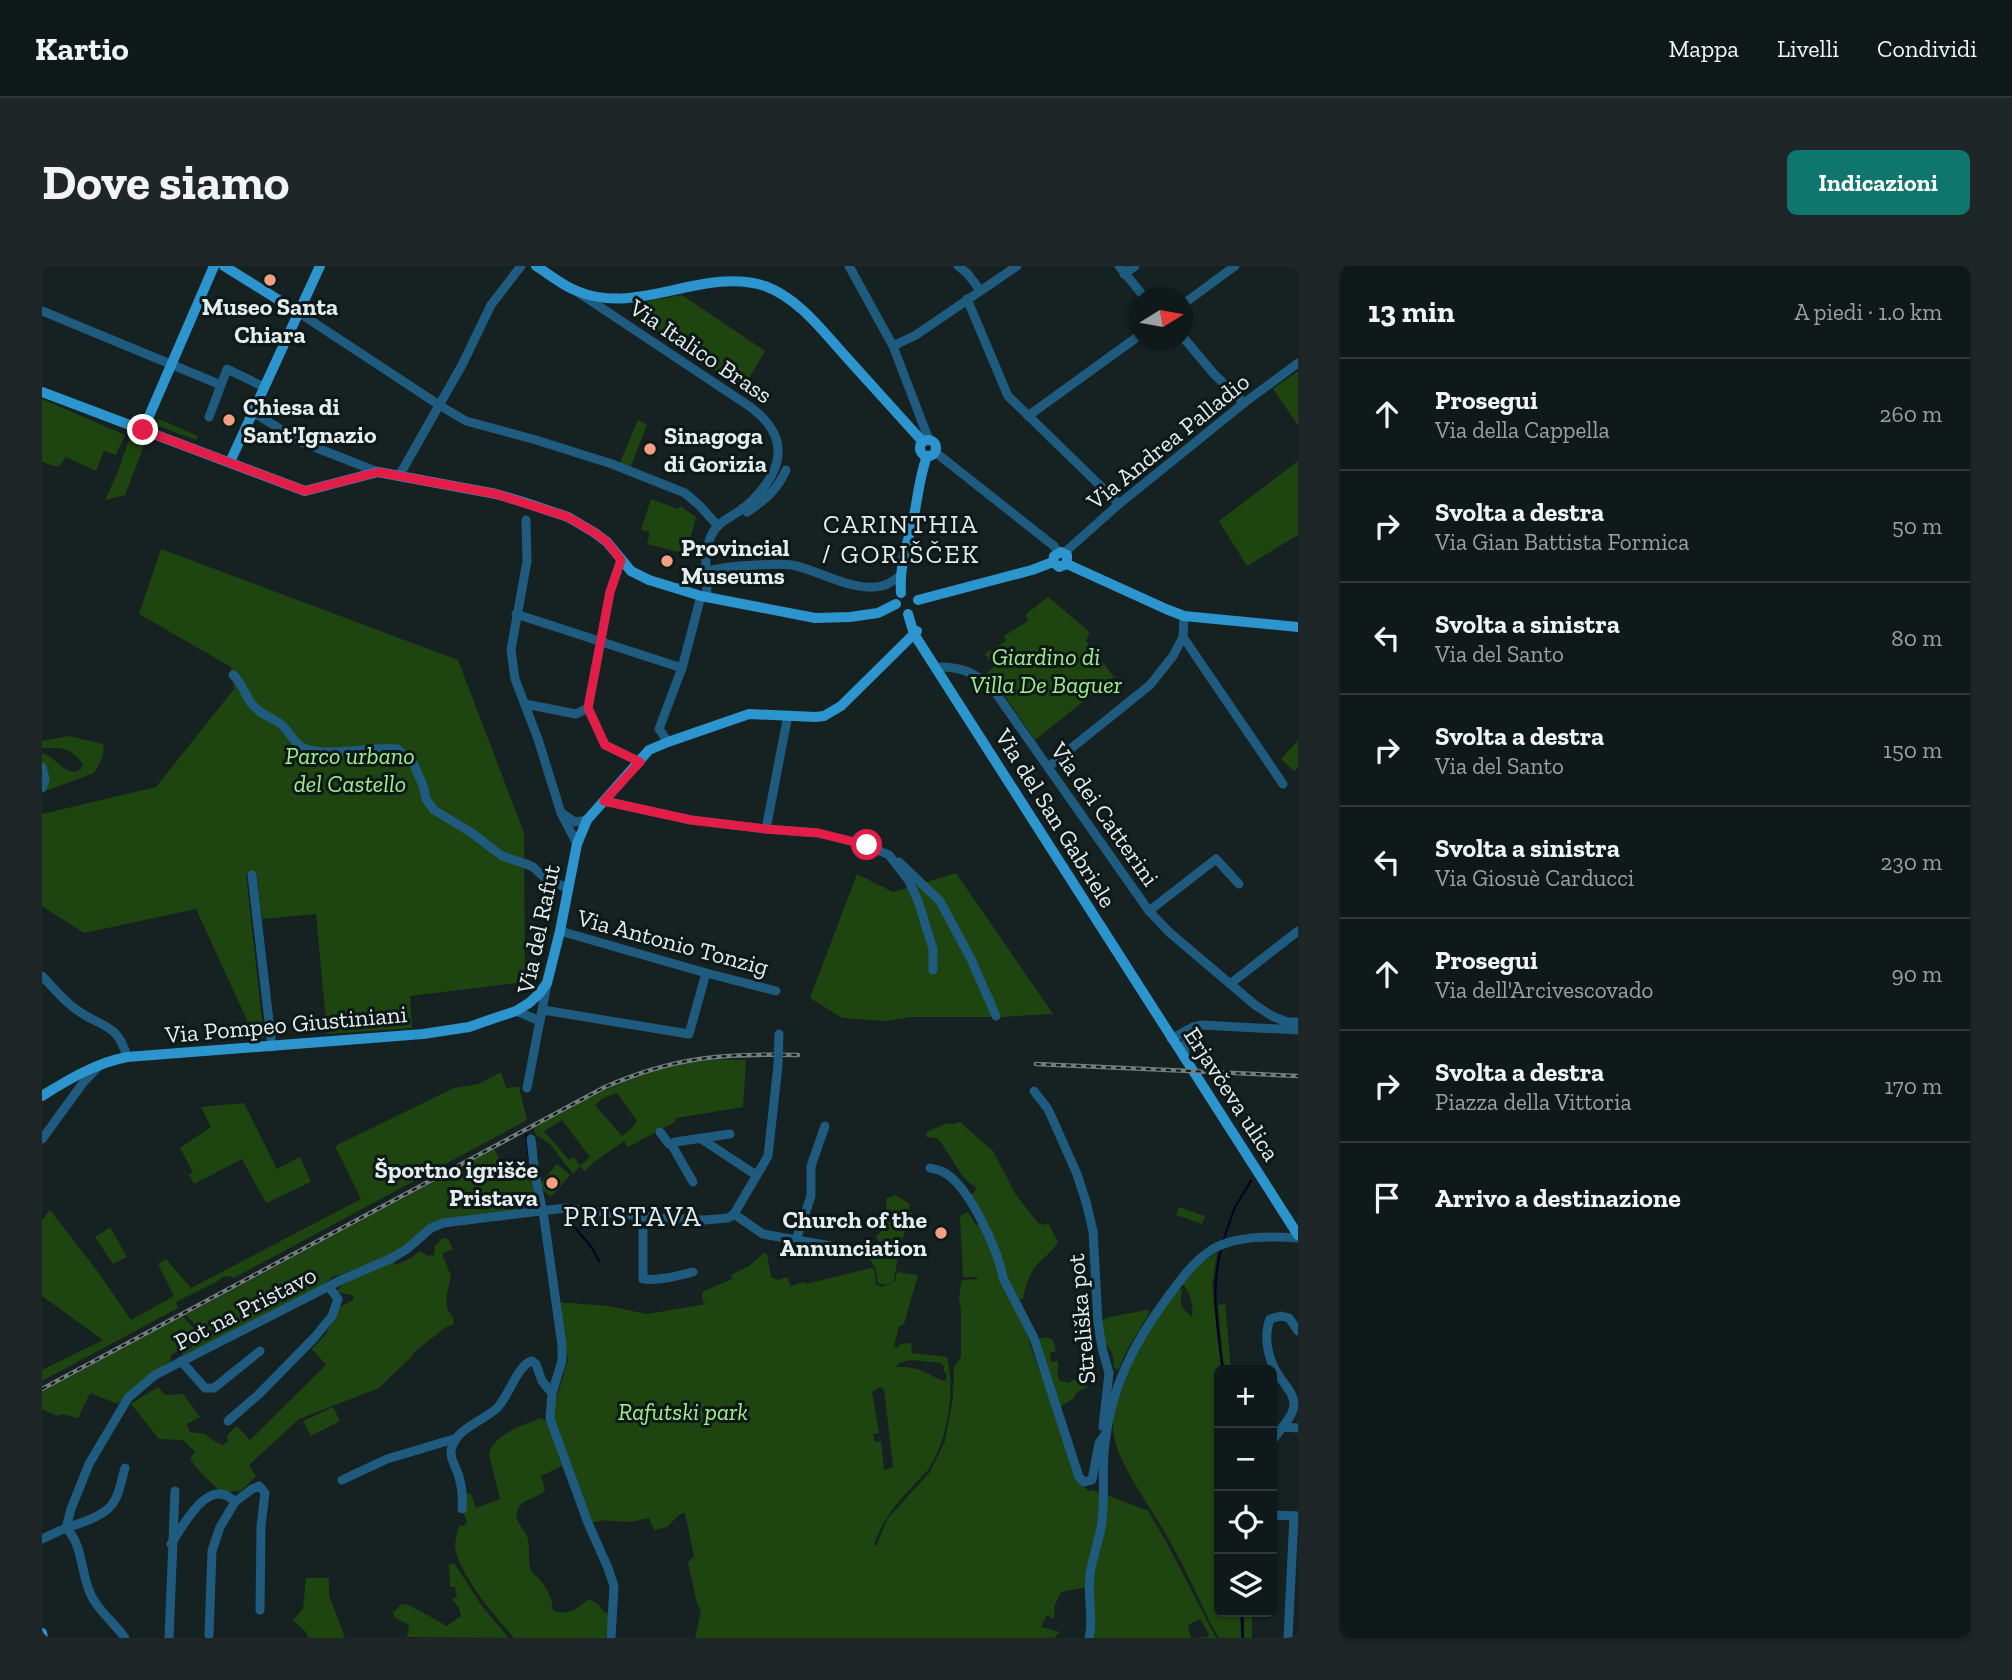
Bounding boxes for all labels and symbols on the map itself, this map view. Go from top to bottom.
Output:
marker: Museo Santa Chiara [262,272,278,288]
north arrow [1130,287,1193,350]
place label: Museo Santa Chiara [202,292,338,349]
street label: Via Italico Brass [623,292,778,409]
street label: Via Andrea Palladio [1080,367,1255,516]
place label: Chiesa di Sant'Ignazio [243,392,377,449]
marker: Chiesa di Sant'Ignazio [221,412,237,428]
route end [127,414,158,445]
place label: Sinagoga di Gorizia [664,421,767,478]
marker: Sinagoga di Gorizia [642,441,658,457]
district label: CARINTHIA / GORIŠČEK [822,508,980,570]
place label: Provincial Museums [681,533,790,590]
marker: Provincial Museums [659,553,675,569]
park label: Giardino di Villa De Baguer [970,642,1123,699]
street label: Via del San Gabriele [989,722,1123,913]
street label: Via dei Catterini [1044,736,1165,892]
park label: Parco urbano del Castello [285,741,415,798]
route start [851,829,882,860]
street label: Via del Rafut [510,862,566,997]
street label: Via Antonio Tonzig [573,902,772,981]
street label: Via Pompeo Giustiniani [163,999,408,1049]
street label: Erjavčeva ulica [1178,1022,1286,1167]
place label: Športno igrišče Pristava [374,1155,538,1212]
marker: Športno igrišče Pristava [544,1175,560,1191]
district label: PRISTAVA [563,1200,703,1233]
place label: Church of the Annunciation [780,1205,927,1262]
marker: Church of the Annunciation [933,1225,949,1241]
street label: Streliška pot [1061,1253,1101,1385]
street label: Pot na Pristavo [169,1260,321,1356]
park label: Rafutski park [618,1397,748,1426]

